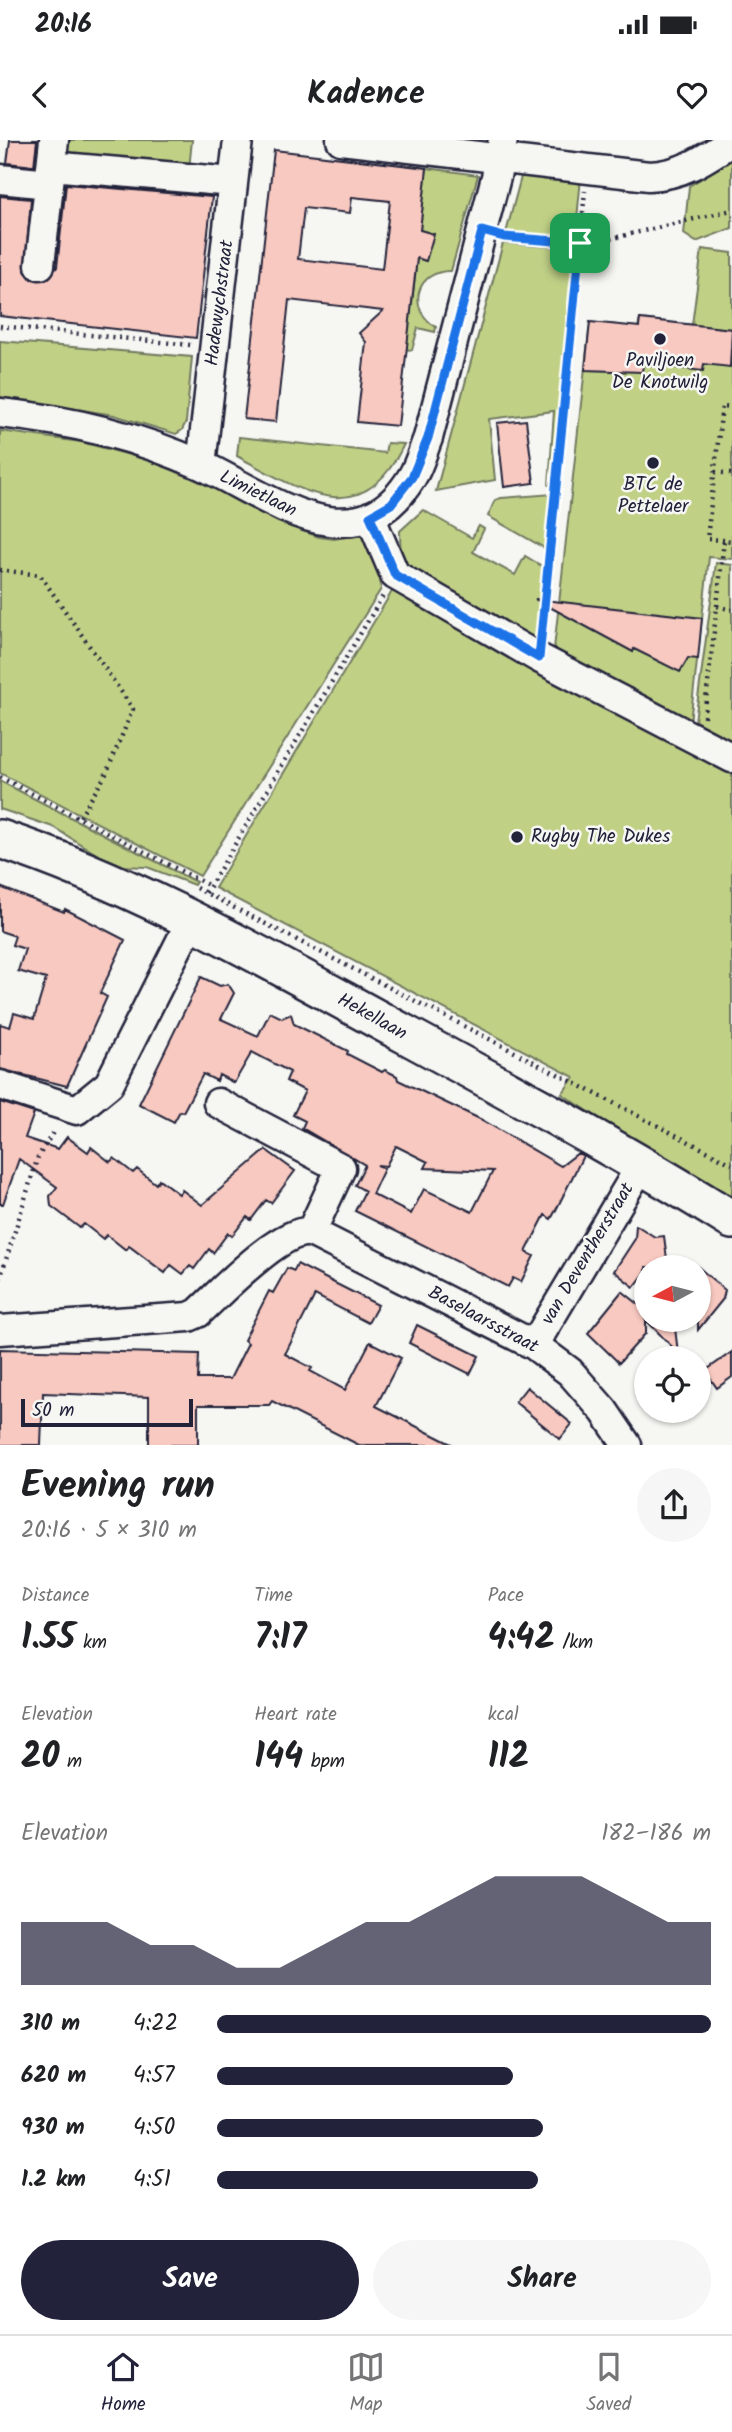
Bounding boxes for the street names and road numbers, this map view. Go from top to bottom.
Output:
street label: Hadewychstraat [197,238,243,368]
street label: Limietlaan [214,462,302,526]
street label: Hekellaan [331,985,413,1049]
street label: van Deventherstraat [534,1177,643,1331]
street label: Baselaarsstraat [422,1278,544,1362]

